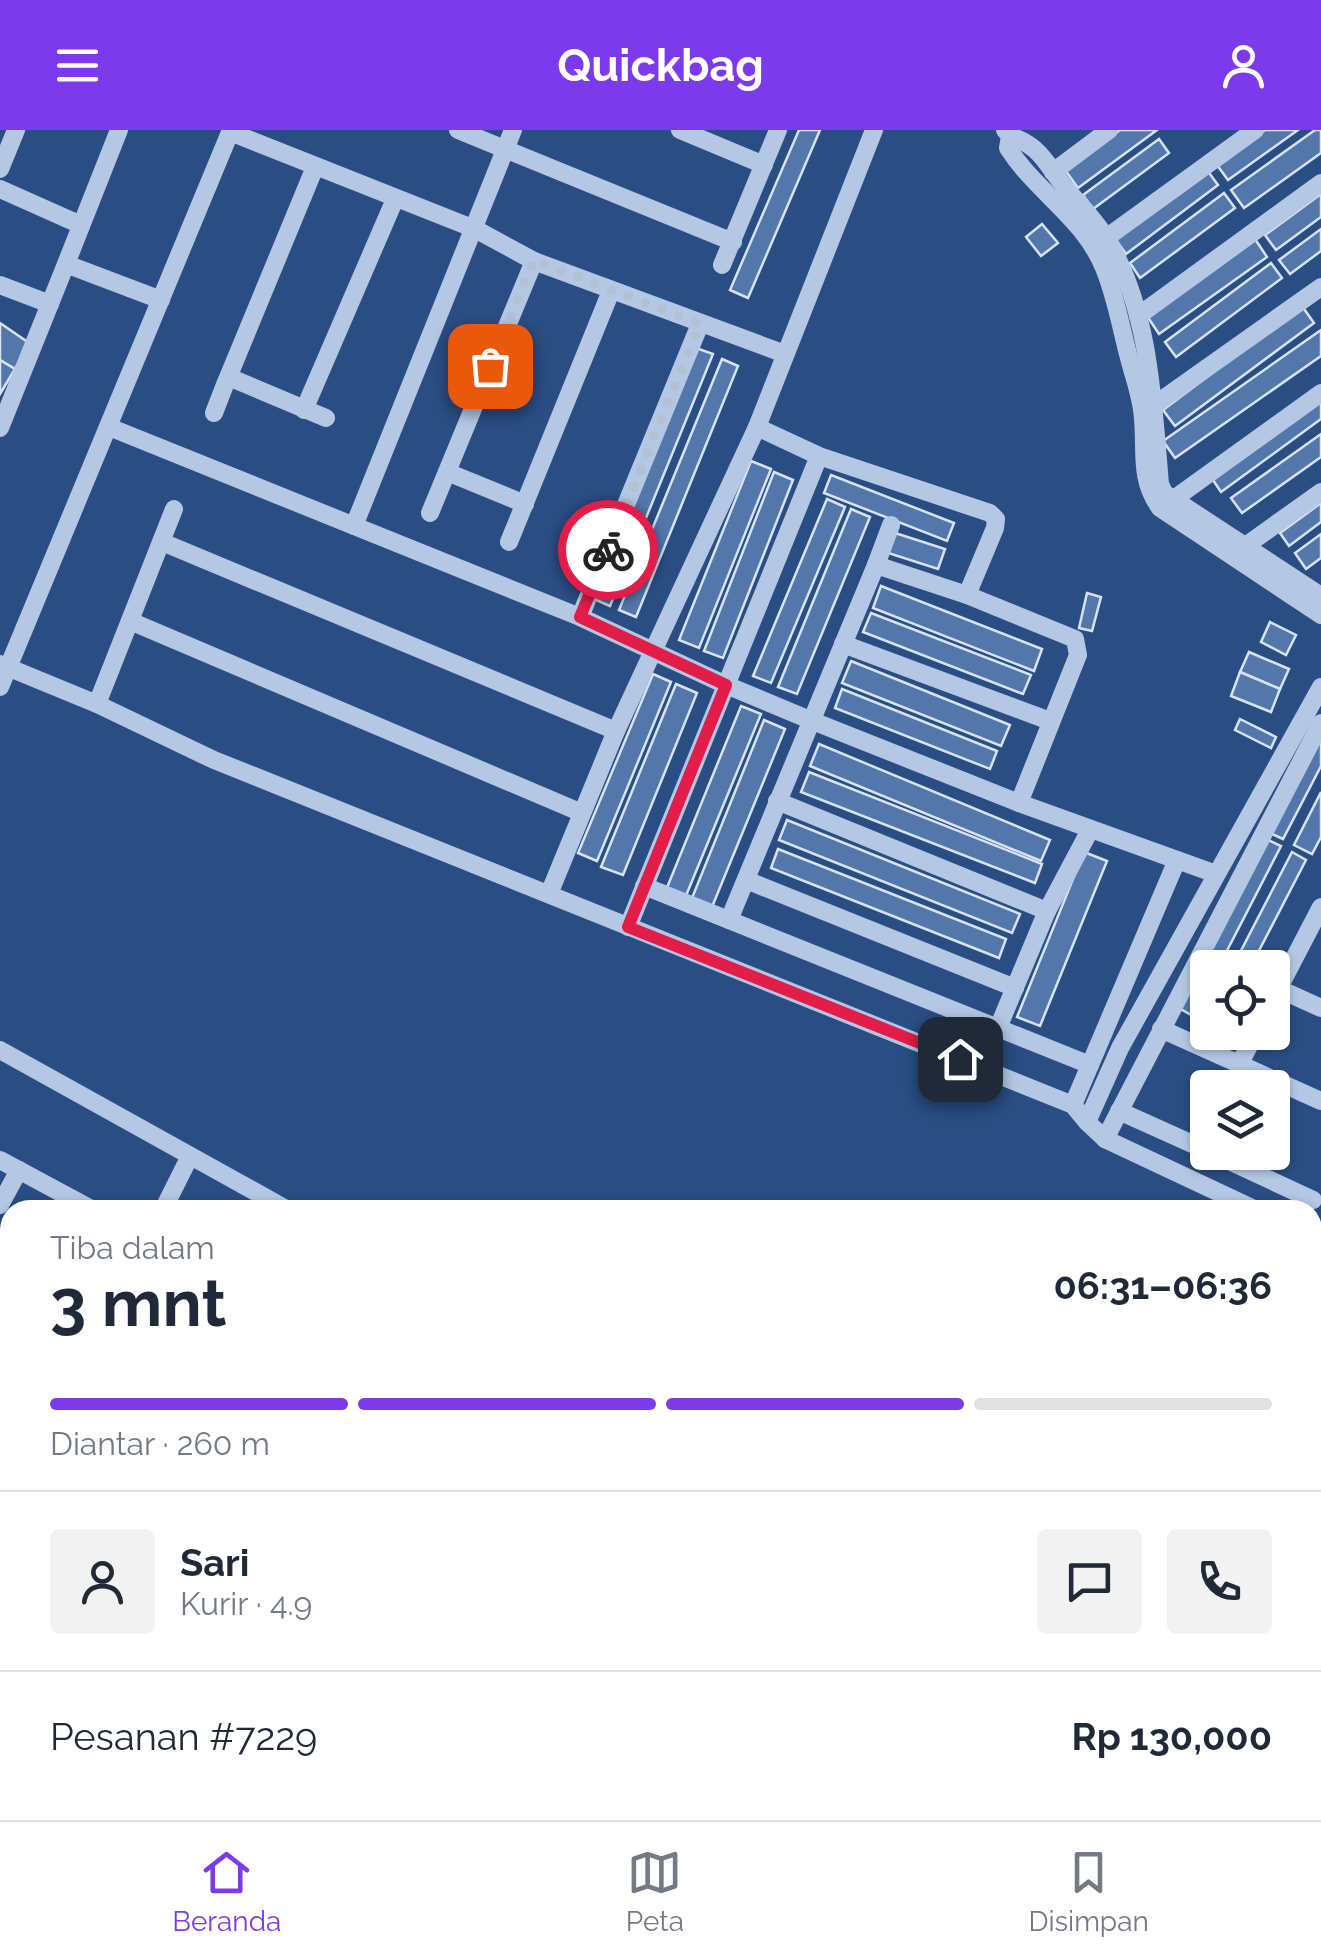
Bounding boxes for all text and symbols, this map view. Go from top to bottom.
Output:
icon: menu [50,38,105,93]
icon: person [1216,38,1271,93]
text: Quickbag [557,39,764,92]
pin [448,324,533,409]
icon: bag [463,339,518,394]
courier [558,500,658,600]
icon: bike [581,523,636,578]
map controls [1190,950,1290,1170]
button: locate [1190,950,1290,1050]
pin [918,1017,1003,1102]
icon: home [933,1032,988,1087]
button: layers [1190,1070,1290,1170]
text: Tiba dalam [50,1229,215,1266]
text: 06:31–06:36 [1053,1263,1272,1308]
text: 3 mnt [50,1265,226,1341]
text: Diantar · 260 m [50,1425,270,1462]
button: person [50,1529,155,1634]
button: chat [1037,1529,1142,1634]
button: phone [1167,1529,1272,1634]
text: Sari [180,1540,249,1585]
text: Kurir · 4.9 [180,1585,312,1622]
text: Pesanan #7229 [50,1714,317,1759]
text: Rp 130,000 [1072,1714,1272,1759]
tab: Beranda [172,1845,281,1938]
tab: Peta [626,1845,684,1938]
tab: Disimpan [1028,1845,1149,1938]

